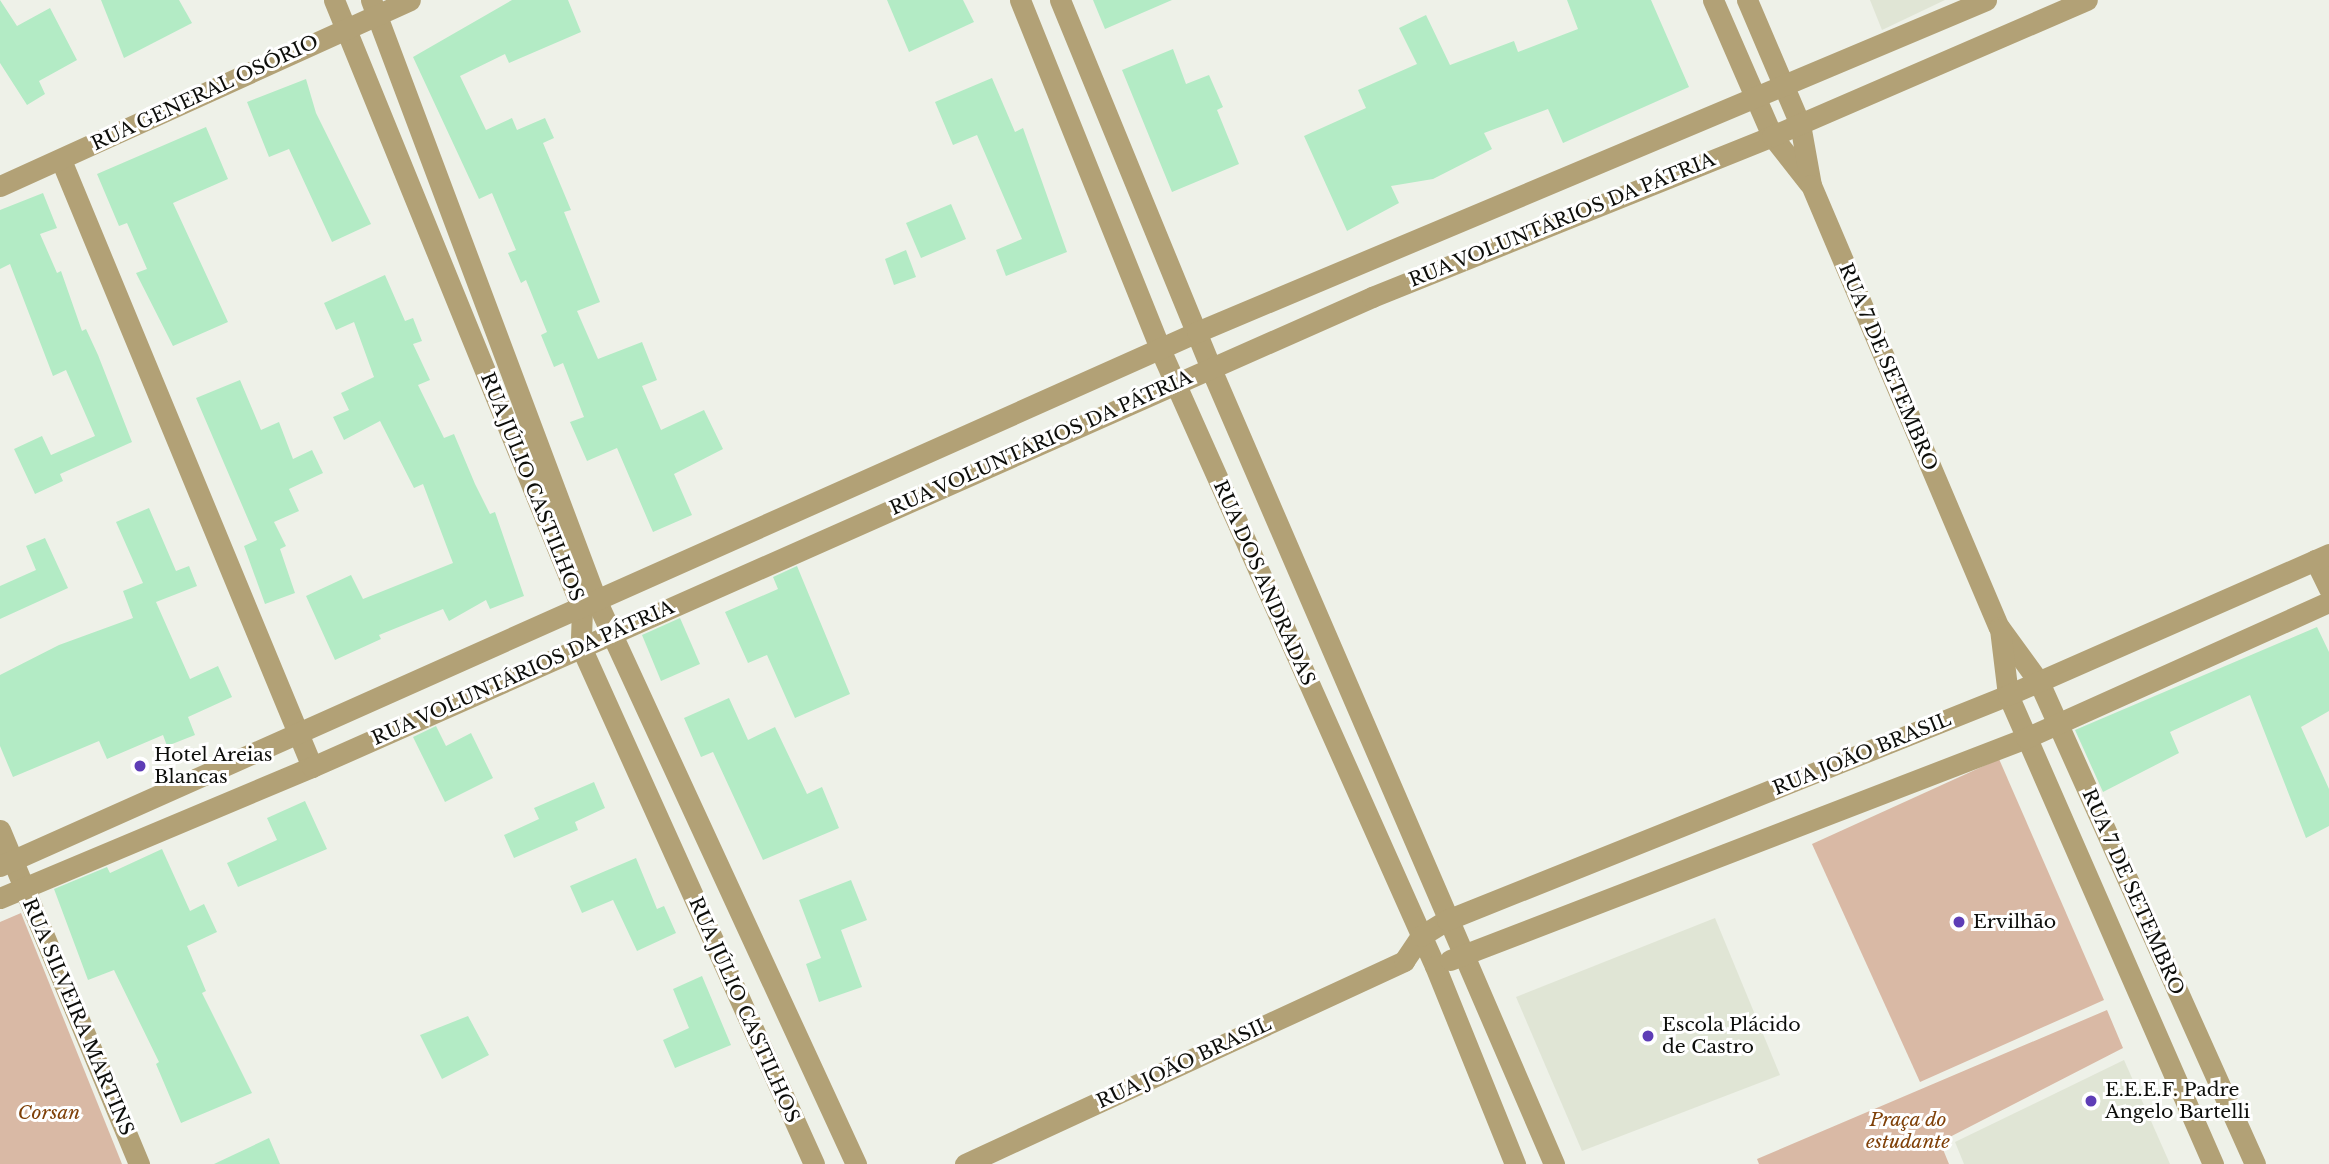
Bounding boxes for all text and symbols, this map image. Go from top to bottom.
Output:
street label: RUA GENERAL OSÓRIO [87,30,323,156]
street label: RUA VOLUNTÁRIOS DA PÁTRIA [1405,148,1719,292]
street label: RUA 7 DE SETEMBRO [1834,259,1942,475]
street label: RUA VOLUNTÁRIOS DA PÁTRIA [885,365,1197,521]
street label: RUA JÚLIO CASTILHOS [475,369,589,605]
street label: RUA DOS ANDRADAS [1208,476,1320,690]
street label: RUA VOLUNTÁRIOS DA PÁTRIA [367,595,679,751]
street label: RUA JOÃO BRASIL [1769,708,1955,800]
place label: Hotel Areias Blancas [154,744,273,788]
marker: Hotel Areias Blancas [132,758,148,774]
street label: RUA 7 DE SETEMBRO [2077,785,2189,999]
street label: RUA JÚLIO CASTILHOS [684,893,804,1127]
street label: RUA SILVEIRA MARTINS [17,895,139,1139]
place label: Ervilhão [1973,911,2056,933]
marker: Ervilhão [1951,914,1967,930]
street label: RUA JOÃO BRASIL [1093,1012,1275,1114]
place label: Escola Plácido de Castro [1662,1014,1801,1058]
marker: Escola Plácido de Castro [1640,1028,1656,1044]
place label: E.E.E.F. Padre Angelo Bartelli [2105,1079,2250,1123]
marker: E.E.E.F. Padre Angelo Bartelli [2083,1093,2099,1109]
park label: Corsan [18,1102,80,1124]
park label: Praça do estudante [1866,1109,1950,1153]

